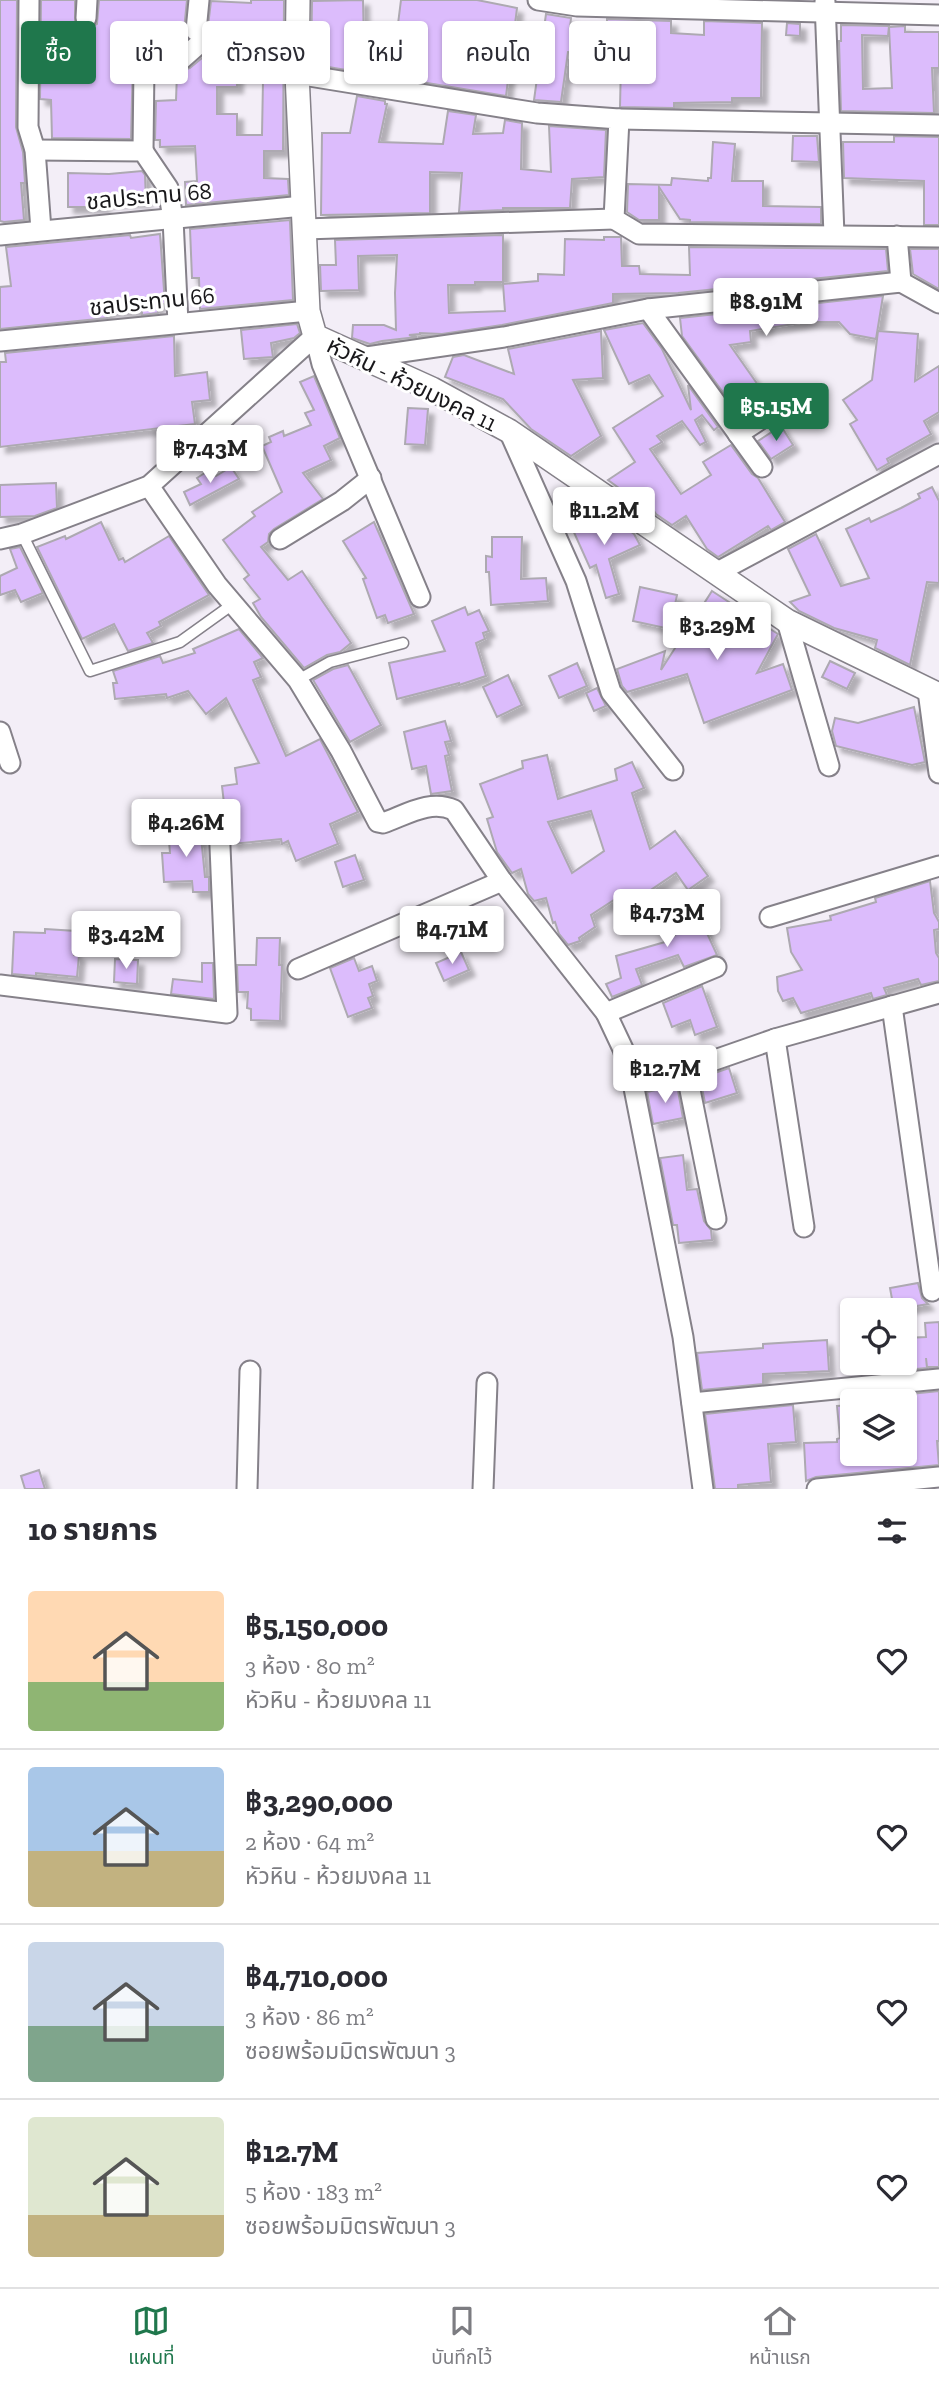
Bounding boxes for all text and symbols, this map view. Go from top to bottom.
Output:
chip: ซื้อ [21,21,96,84]
chip: เช่า [110,21,188,84]
chip: ตัวกรอง [202,21,330,84]
chip: ใหม่ [344,21,428,84]
chip: คอนโด [442,21,555,84]
chip: บ้าน [569,21,656,84]
street label: ชลประทาน 68 [85,177,213,215]
pin: ฿8.91M [709,278,823,338]
street label: ชลประทาน 66 [88,281,216,321]
text: ฿8.91M [729,287,803,315]
street label: หัวหิน - ห้วยมงคล 11 [322,331,502,437]
pin: ฿5.15M [719,384,833,443]
text: ฿5.15M [740,392,812,420]
pin: ฿7.43M [153,426,267,485]
text: ฿7.43M [172,434,248,462]
pin: ฿11.2M [547,488,661,547]
text: ฿11.2M [569,496,639,524]
pin: ฿3.29M [660,602,774,662]
text: ฿3.29M [679,611,755,639]
pin: ฿4.26M [129,800,243,859]
text: ฿4.26M [147,808,225,836]
pin: ฿4.73M [610,890,724,949]
text: ฿4.73M [629,898,705,926]
pin: ฿4.71M [395,906,509,966]
pin: ฿3.42M [69,912,183,971]
text: ฿4.71M [416,915,488,943]
text: ฿3.42M [87,920,165,948]
pin: ฿12.7M [608,1046,722,1105]
text: ฿12.7M [629,1054,701,1082]
map controls [840,1298,917,1466]
button: locate [840,1298,917,1375]
button: layers [840,1389,917,1466]
text: 10 รายการ [28,1512,158,1548]
icon: filters [873,1512,911,1550]
text: ฿5,150,000 [245,1608,388,1644]
icon: home [84,1619,168,1703]
icon: heart [873,1642,911,1680]
text: 3 ห้อง · 80 m² [245,1652,375,1680]
text: หัวหิน - ห้วยมงคล 11 [245,1686,431,1714]
text: ฿3,290,000 [245,1784,393,1820]
icon: home [84,1795,168,1879]
icon: heart [873,1818,911,1856]
text: 2 ห้อง · 64 m² [245,1828,374,1856]
text: หัวหิน - ห้วยมงคล 11 [245,1862,431,1890]
text: ฿4,710,000 [245,1959,388,1995]
icon: home [84,1970,168,2054]
icon: heart [873,1993,911,2031]
text: 3 ห้อง · 86 m² [245,2003,374,2031]
text: ซอยพร้อมมิตรพัฒนา 3 [245,2037,456,2065]
text: ฿12.7M [245,2134,339,2170]
icon: home [84,2145,168,2229]
icon: heart [873,2168,911,2206]
text: 5 ห้อง · 183 m² [245,2178,382,2206]
text: ซอยพร้อมมิตรพัฒนา 3 [245,2212,456,2240]
tab: แผนที่ [128,2302,175,2373]
tab: บันทึกไว้ [431,2302,492,2373]
tab: หน้าแรก [749,2302,811,2373]

